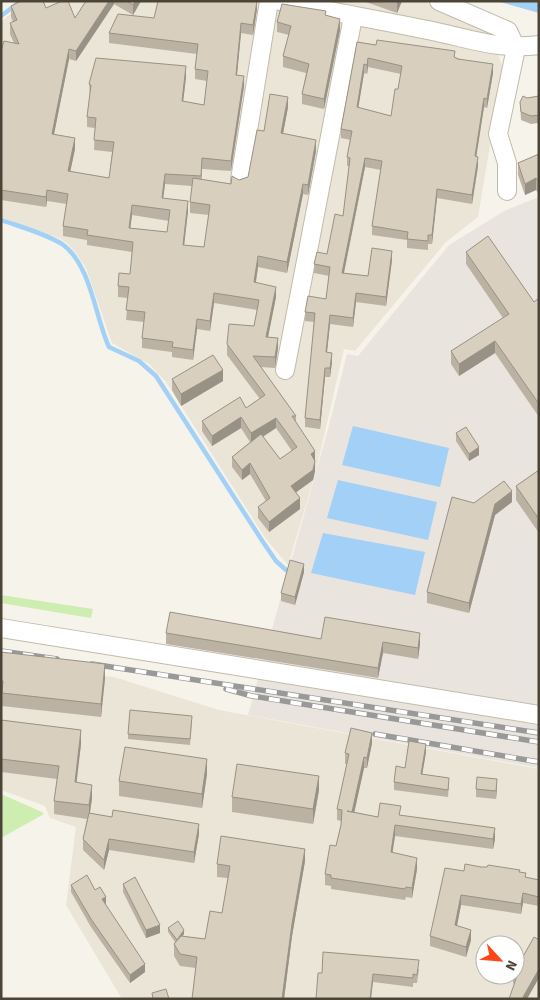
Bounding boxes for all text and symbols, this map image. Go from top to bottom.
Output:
north arrow [475,935,525,985]
text: N [500,957,522,974]

